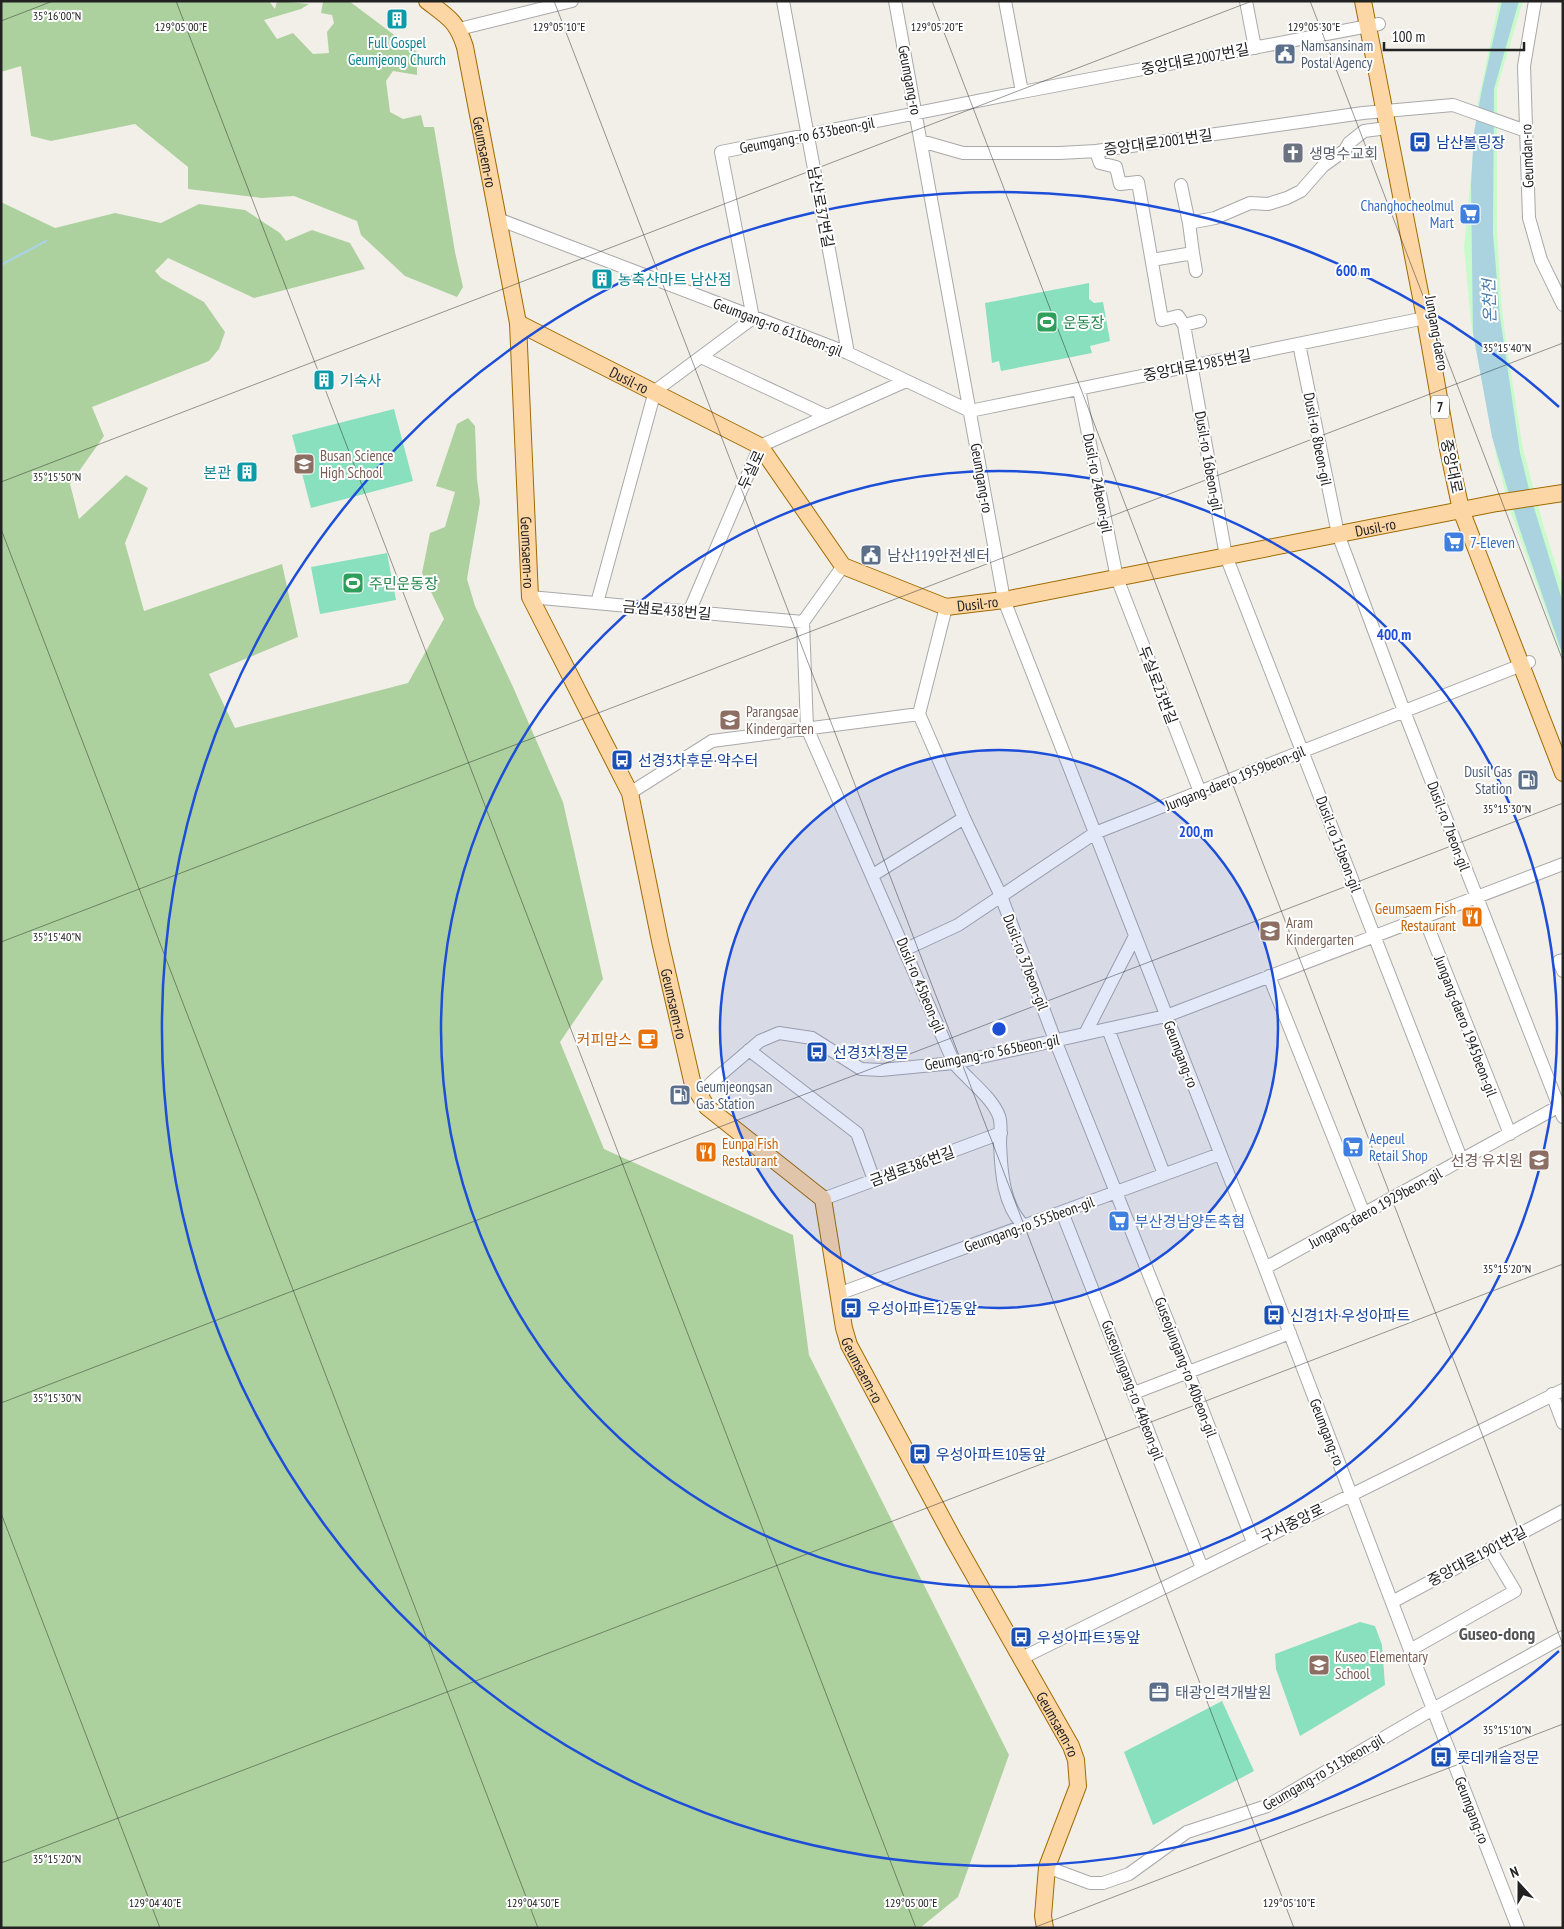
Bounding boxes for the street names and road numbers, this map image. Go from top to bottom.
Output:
street label: 중앙대로2007번길 [1139,39,1251,79]
street label: Geumgang-ro [894,44,926,116]
street label: Geumgang-ro 633beon-gil [738,113,877,157]
street label: Geumsaem-ro [469,115,501,189]
street label: Geumdan-ro [1516,124,1538,188]
street label: 중앙대로2001번길 [1102,125,1214,159]
street label: 남산로37번길 [804,165,838,249]
street label: Jungang-daero [1421,293,1453,372]
street label: Geumgang-ro 611beon-gil [711,294,846,361]
street label: 중앙대로1985번길 [1141,345,1253,385]
street label: Dusil-ro [607,362,652,397]
street label: Dusil-ro 8beon-gil [1300,391,1336,488]
road number: 7 [1431,396,1449,418]
street label: Dusil-ro 16beon-gil [1191,410,1227,513]
street label: Dusil-ro 24beon-gil [1079,432,1117,535]
street label: 중앙대로 [1437,437,1467,495]
street label: Geumgang-ro [967,442,997,514]
street label: 두실로 [734,447,768,493]
street label: Dusil-ro [1353,514,1397,540]
street label: Geumsaem-ro [517,516,539,589]
street label: Dusil-ro [956,591,999,615]
street label: 금샘로438번길 [622,597,712,623]
street label: 두실로23번길 [1134,643,1182,727]
street label: Jungang-daero 1959beon-gil [1161,741,1308,815]
street label: Dusil-ro 7beon-gil [1423,779,1475,874]
street label: Dusil-ro 15beon-gil [1312,793,1366,895]
street label: Dusil-ro 37beon-gil [999,911,1053,1013]
street label: Dusil-ro 45beon-gil [893,935,950,1036]
street label: Jungang-daero 1945beon-gil [1430,952,1502,1100]
street label: Geumsaem-ro [657,967,692,1041]
street label: Geumgang-ro [1160,1018,1202,1090]
street label: Geumgang-ro 565beon-gil [923,1030,1062,1074]
street label: 금샘로386번길 [867,1142,957,1190]
street label: Jungang-daero 1929beon-gil [1304,1163,1445,1253]
street label: Geumgang-ro 555beon-gil [961,1191,1097,1256]
street label: Guseojungang-ro 40beon-gil [1151,1294,1222,1440]
street label: Guseojungang-ro 44beon-gil [1098,1317,1169,1463]
street label: Geumsaem-ro [838,1335,888,1406]
street label: Geumgang-ro [1306,1396,1348,1468]
street label: 구서중앙로 [1257,1499,1327,1547]
street label: 중앙대로1901번길 [1424,1522,1530,1590]
street label: Geumsaem-ro [1033,1688,1084,1759]
street label: Geumgang-ro 513beon-gil [1259,1729,1388,1814]
street label: Geumgang-ro [1451,1774,1493,1846]

